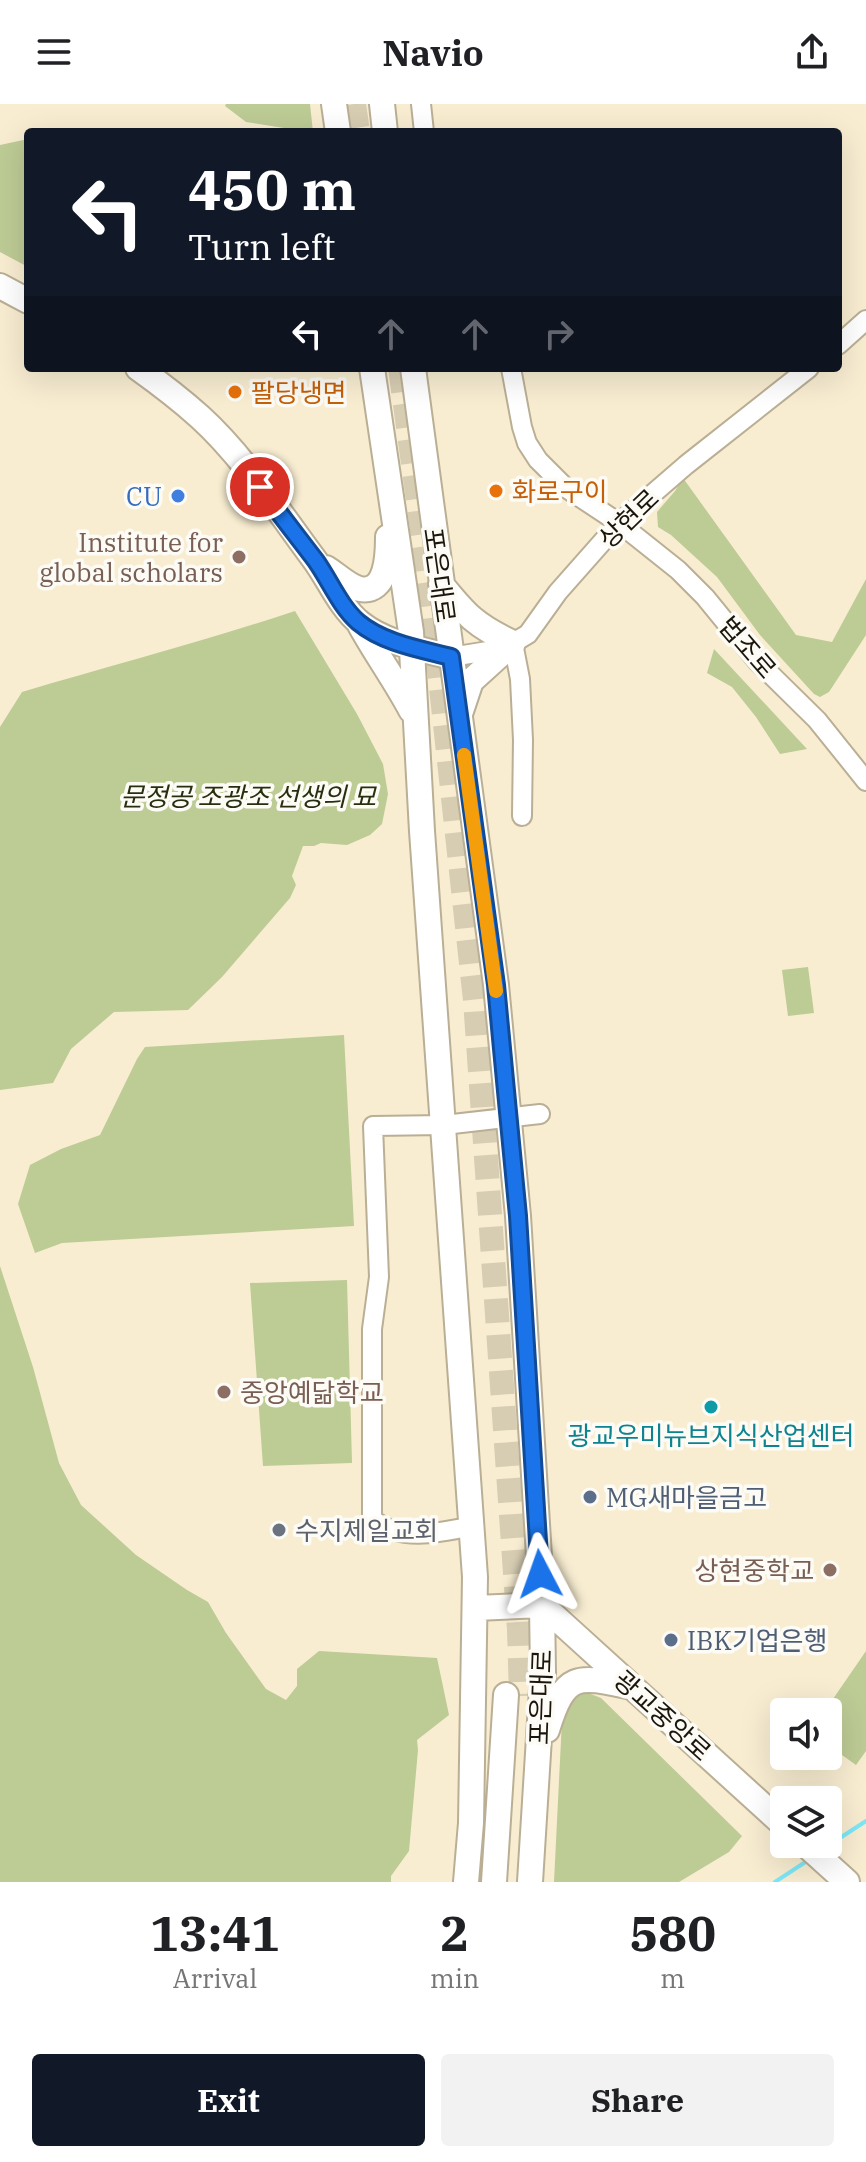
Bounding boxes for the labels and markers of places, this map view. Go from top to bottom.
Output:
place label: 팔당냉면 [251,375,347,409]
marker: 팔당냉면 [226,383,244,401]
pin [226,453,294,521]
place label: 화로구이 [512,474,608,508]
place label: CU [126,479,162,513]
marker: 화로구이 [487,482,505,500]
marker: CU [169,487,187,505]
place label: Institute for global scholars [39,525,223,589]
marker: Institute for global scholars [230,548,248,566]
place label: 중앙예닮학교 [240,1375,384,1409]
marker: 중앙예닮학교 [215,1383,233,1401]
marker: 광교우미뉴브지식산업센터 [702,1398,720,1416]
place label: 광교우미뉴브지식산업센터 [567,1418,855,1452]
place label: MG새마을금고 [606,1480,767,1514]
marker: MG새마을금고 [581,1488,599,1506]
place label: 수지제일교회 [295,1513,439,1547]
marker: 수지제일교회 [270,1521,288,1539]
place label: 상현중학교 [694,1553,814,1587]
marker: 상현중학교 [821,1561,839,1579]
place label: IBK기업은행 [687,1623,827,1657]
marker: IBK기업은행 [662,1631,680,1649]

